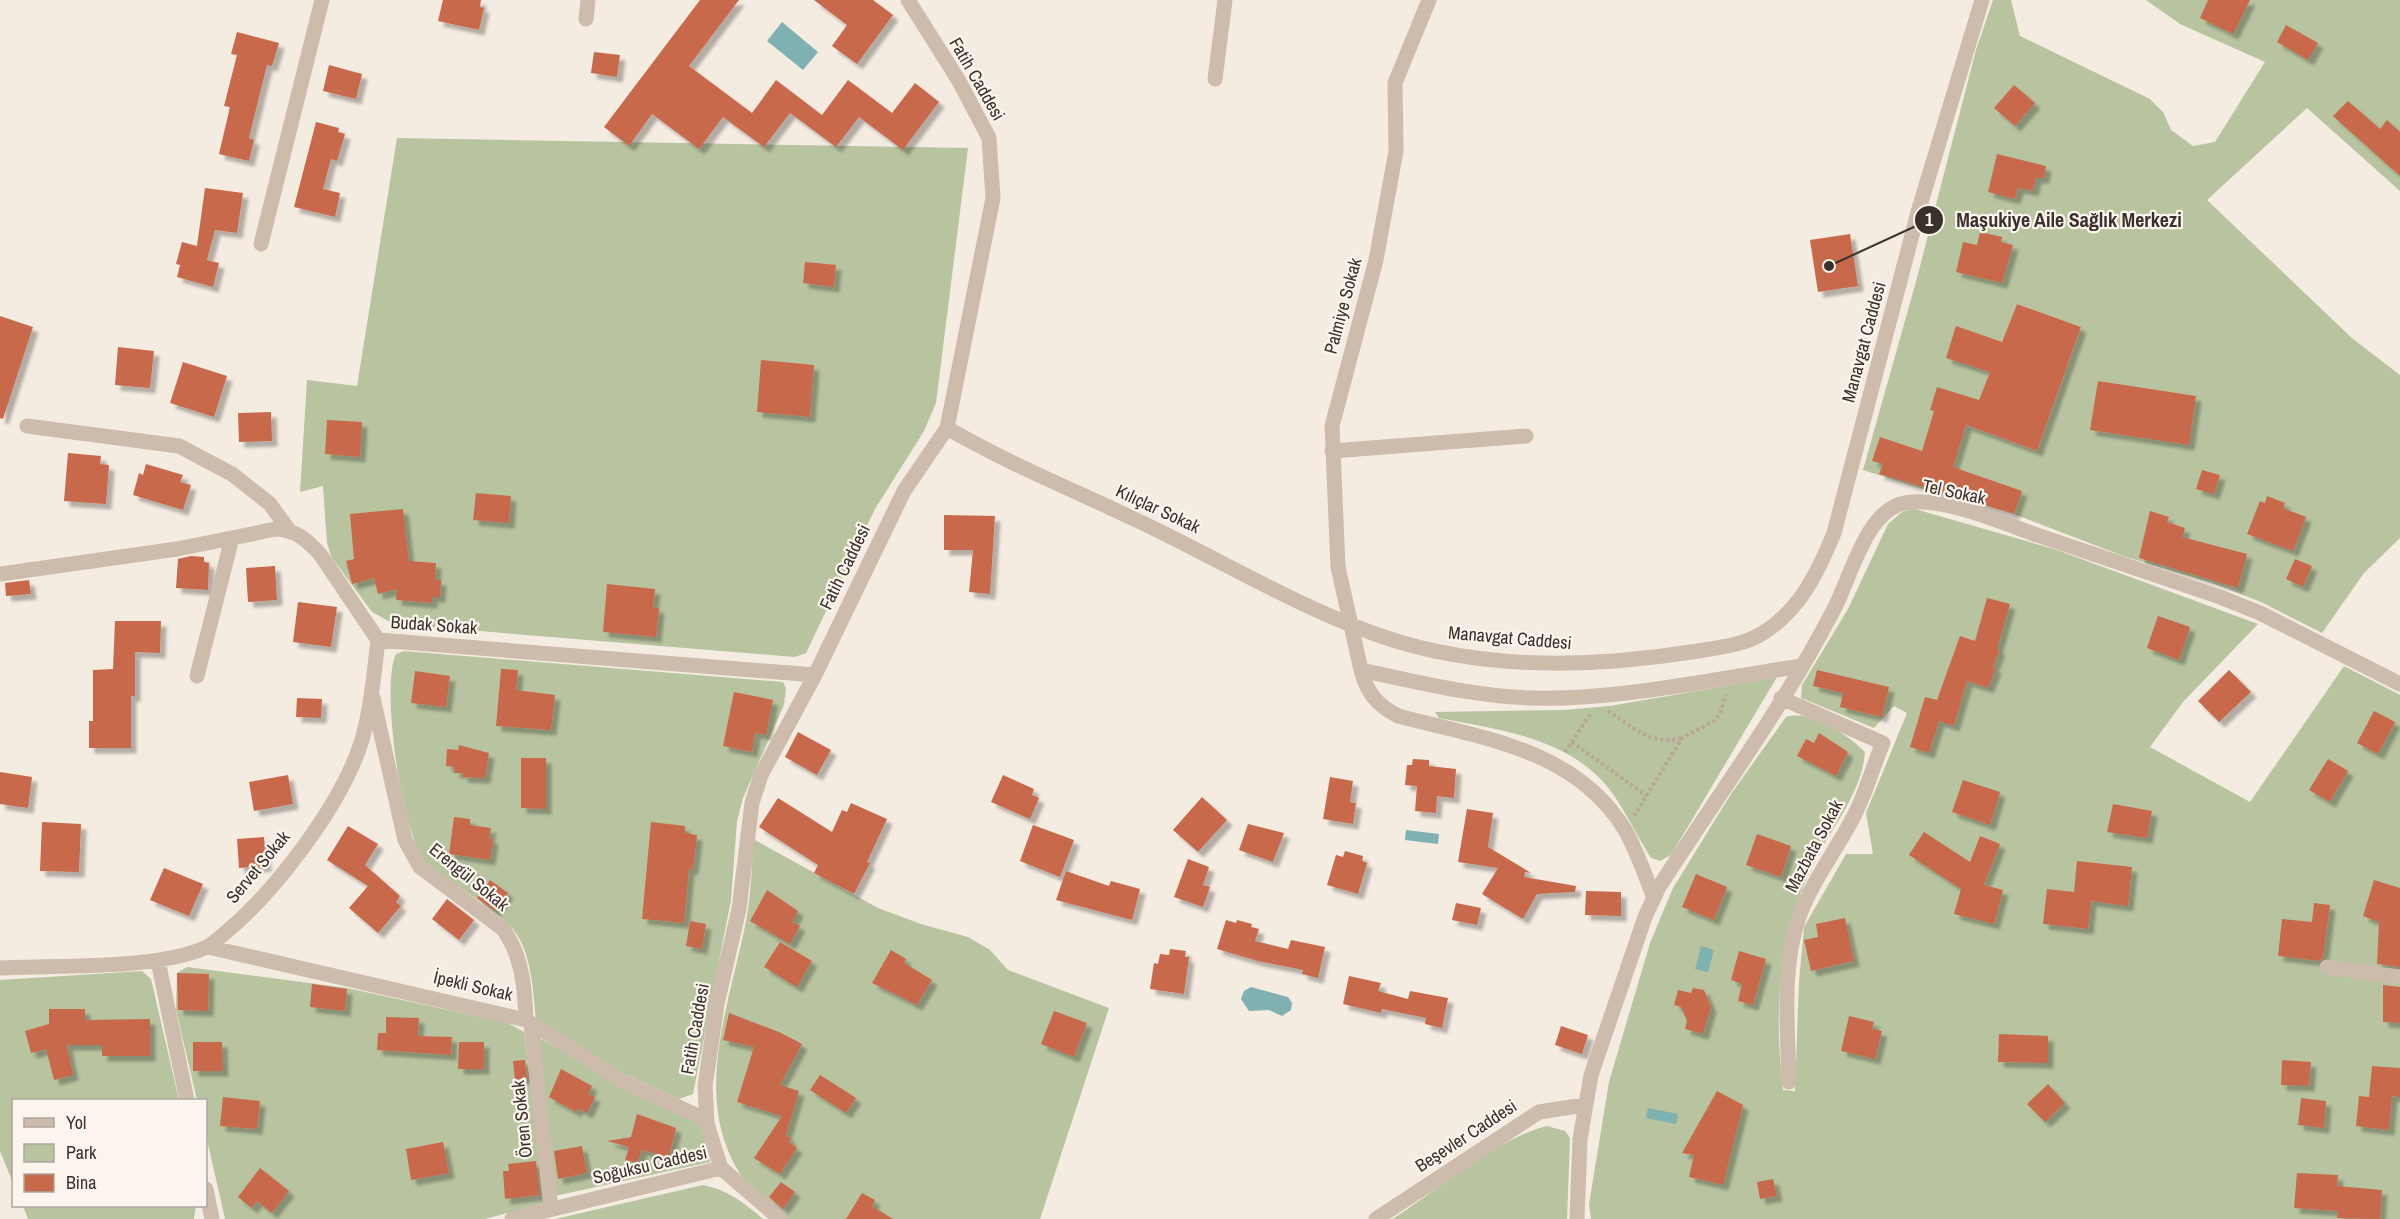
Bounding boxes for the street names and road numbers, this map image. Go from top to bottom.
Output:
street label: Fatih Caddesi [944,33,1011,125]
street label: Palmiye Sokak [1318,254,1367,357]
street label: Manavgat Caddesi [1835,279,1892,405]
street label: Tel Sokak [1920,473,1989,511]
street label: Kılıçlar Sokak [1112,478,1205,539]
street label: Fatih Caddesi [813,520,876,614]
street label: Budak Sokak [390,609,479,640]
street label: Manavgat Caddesi [1447,620,1573,655]
street label: Mazbata Sokak [1779,794,1849,897]
street label: Servet Sokak [220,825,296,908]
street label: Erengül Sokak [424,837,515,917]
street label: İpekli Sokak [431,964,516,1007]
street label: Fatih Caddesi [674,981,715,1076]
street label: Ören Sokak [505,1078,538,1159]
street label: Beşevler Caddesi [1410,1093,1521,1178]
street label: Soğuksu Caddesi [590,1139,709,1190]

